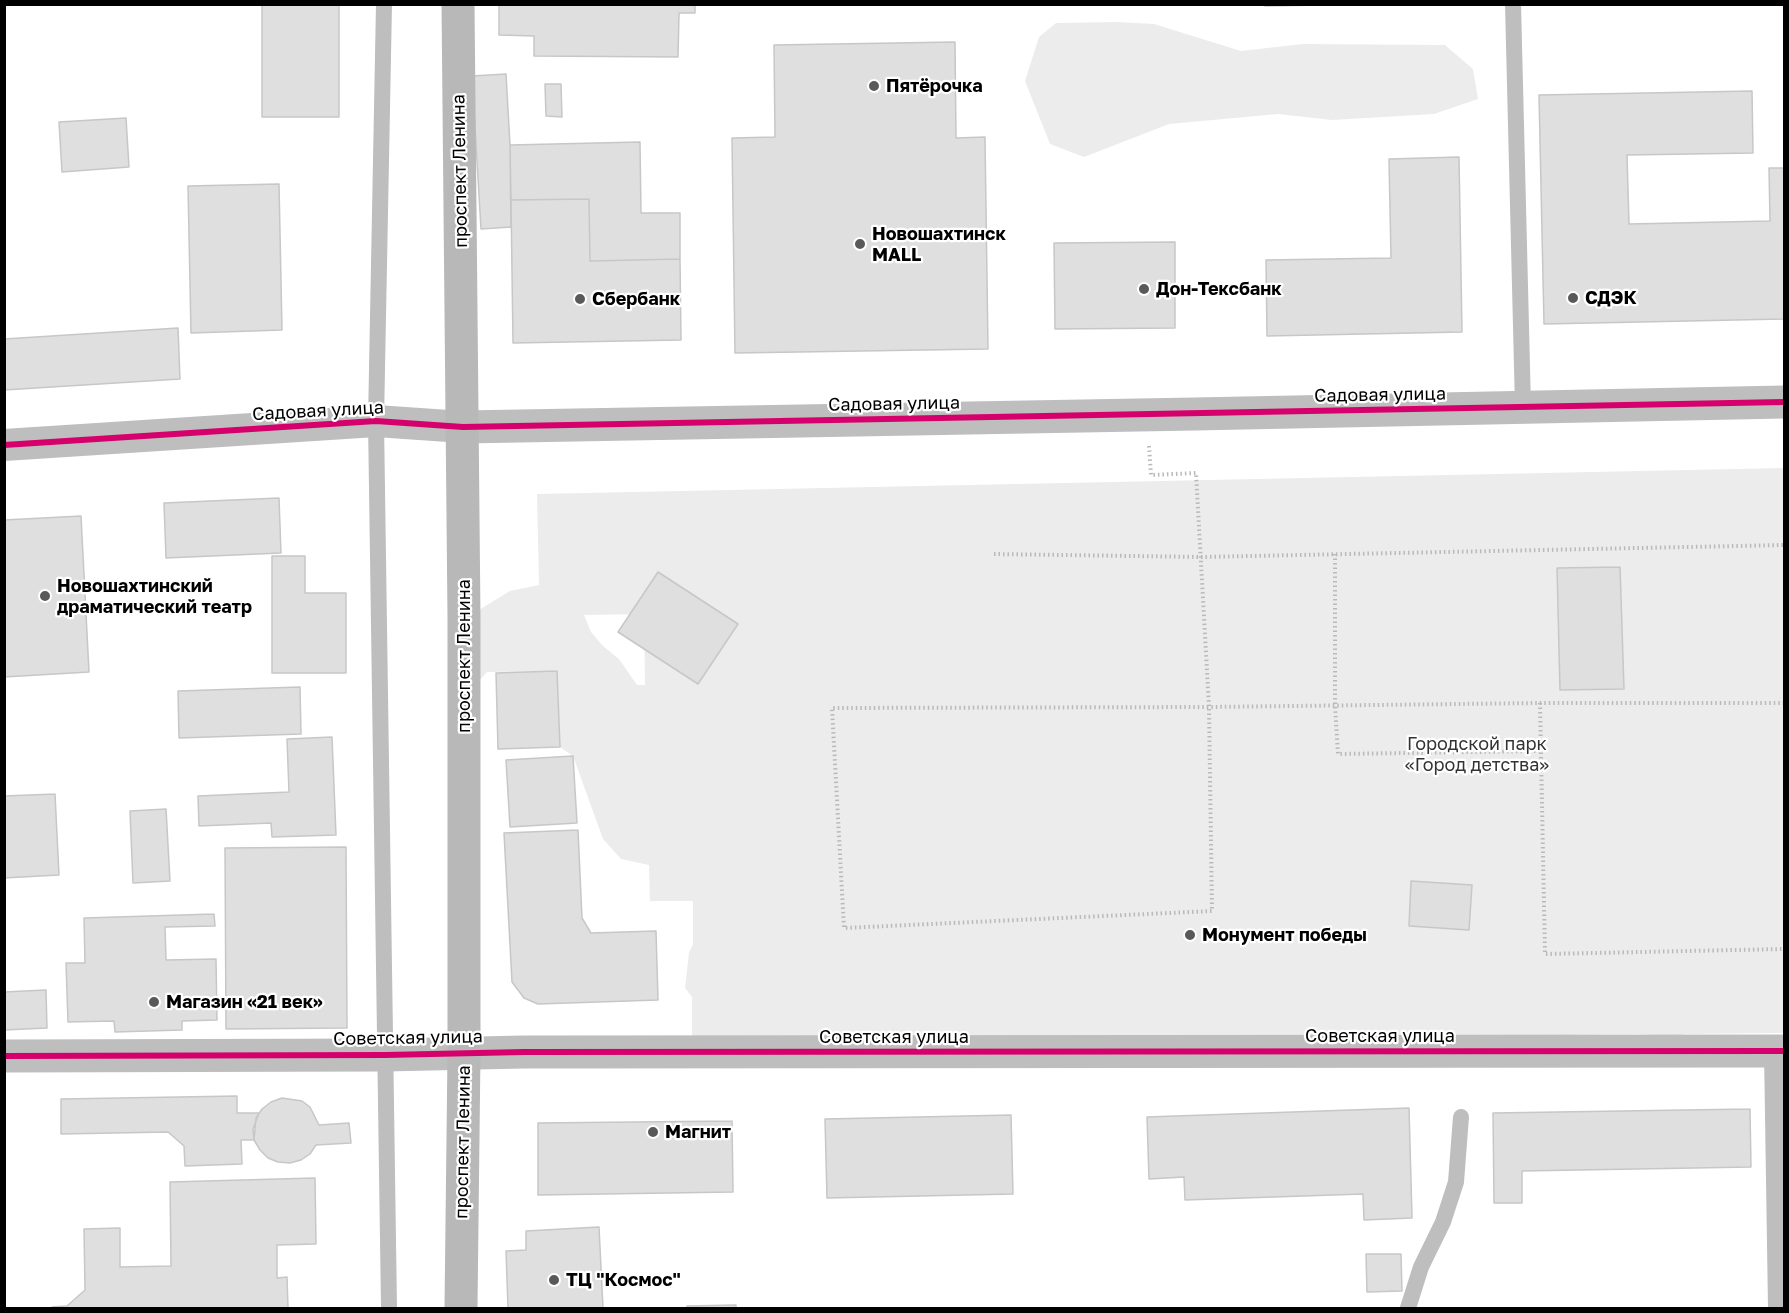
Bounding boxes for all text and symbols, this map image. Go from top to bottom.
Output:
place label: Пятёрочка [886,75,983,97]
marker: Пятёрочка [867,79,881,93]
street label: проспект Ленина [448,94,472,248]
place label: Новошахтинск MALL [872,223,1006,266]
marker: Новошахтинск MALL [853,237,867,251]
place label: Дон-Тексбанк [1156,278,1282,300]
marker: Дон-Тексбанк [1137,282,1151,296]
place label: СДЭК [1585,287,1637,309]
place label: Сбербанк [592,288,680,310]
marker: СДЭК [1566,291,1580,305]
marker: Сбербанк [573,292,587,306]
street label: Садовая улица [1314,383,1446,407]
street label: Садовая улица [828,392,960,416]
street label: Садовая улица [252,397,384,425]
place label: Новошахтинский драматический театр [57,575,252,618]
street label: проспект Ленина [453,579,475,733]
marker: Новошахтинский драматический театр [38,589,52,603]
park label: Городской парк «Город детства» [1405,733,1549,776]
place label: Монумент победы [1202,924,1367,946]
marker: Монумент победы [1183,928,1197,942]
place label: Магазин «21 век» [166,991,323,1013]
marker: Магазин «21 век» [147,995,161,1009]
street label: Советская улица [1305,1025,1455,1047]
street label: Советская улица [333,1026,483,1050]
street label: Советская улица [819,1026,969,1048]
street label: проспект Ленина [451,1065,475,1219]
place label: Магнит [665,1121,731,1143]
marker: Магнит [646,1125,660,1139]
place label: ТЦ "Космос" [566,1269,681,1291]
marker: ТЦ "Космос" [547,1273,561,1287]

